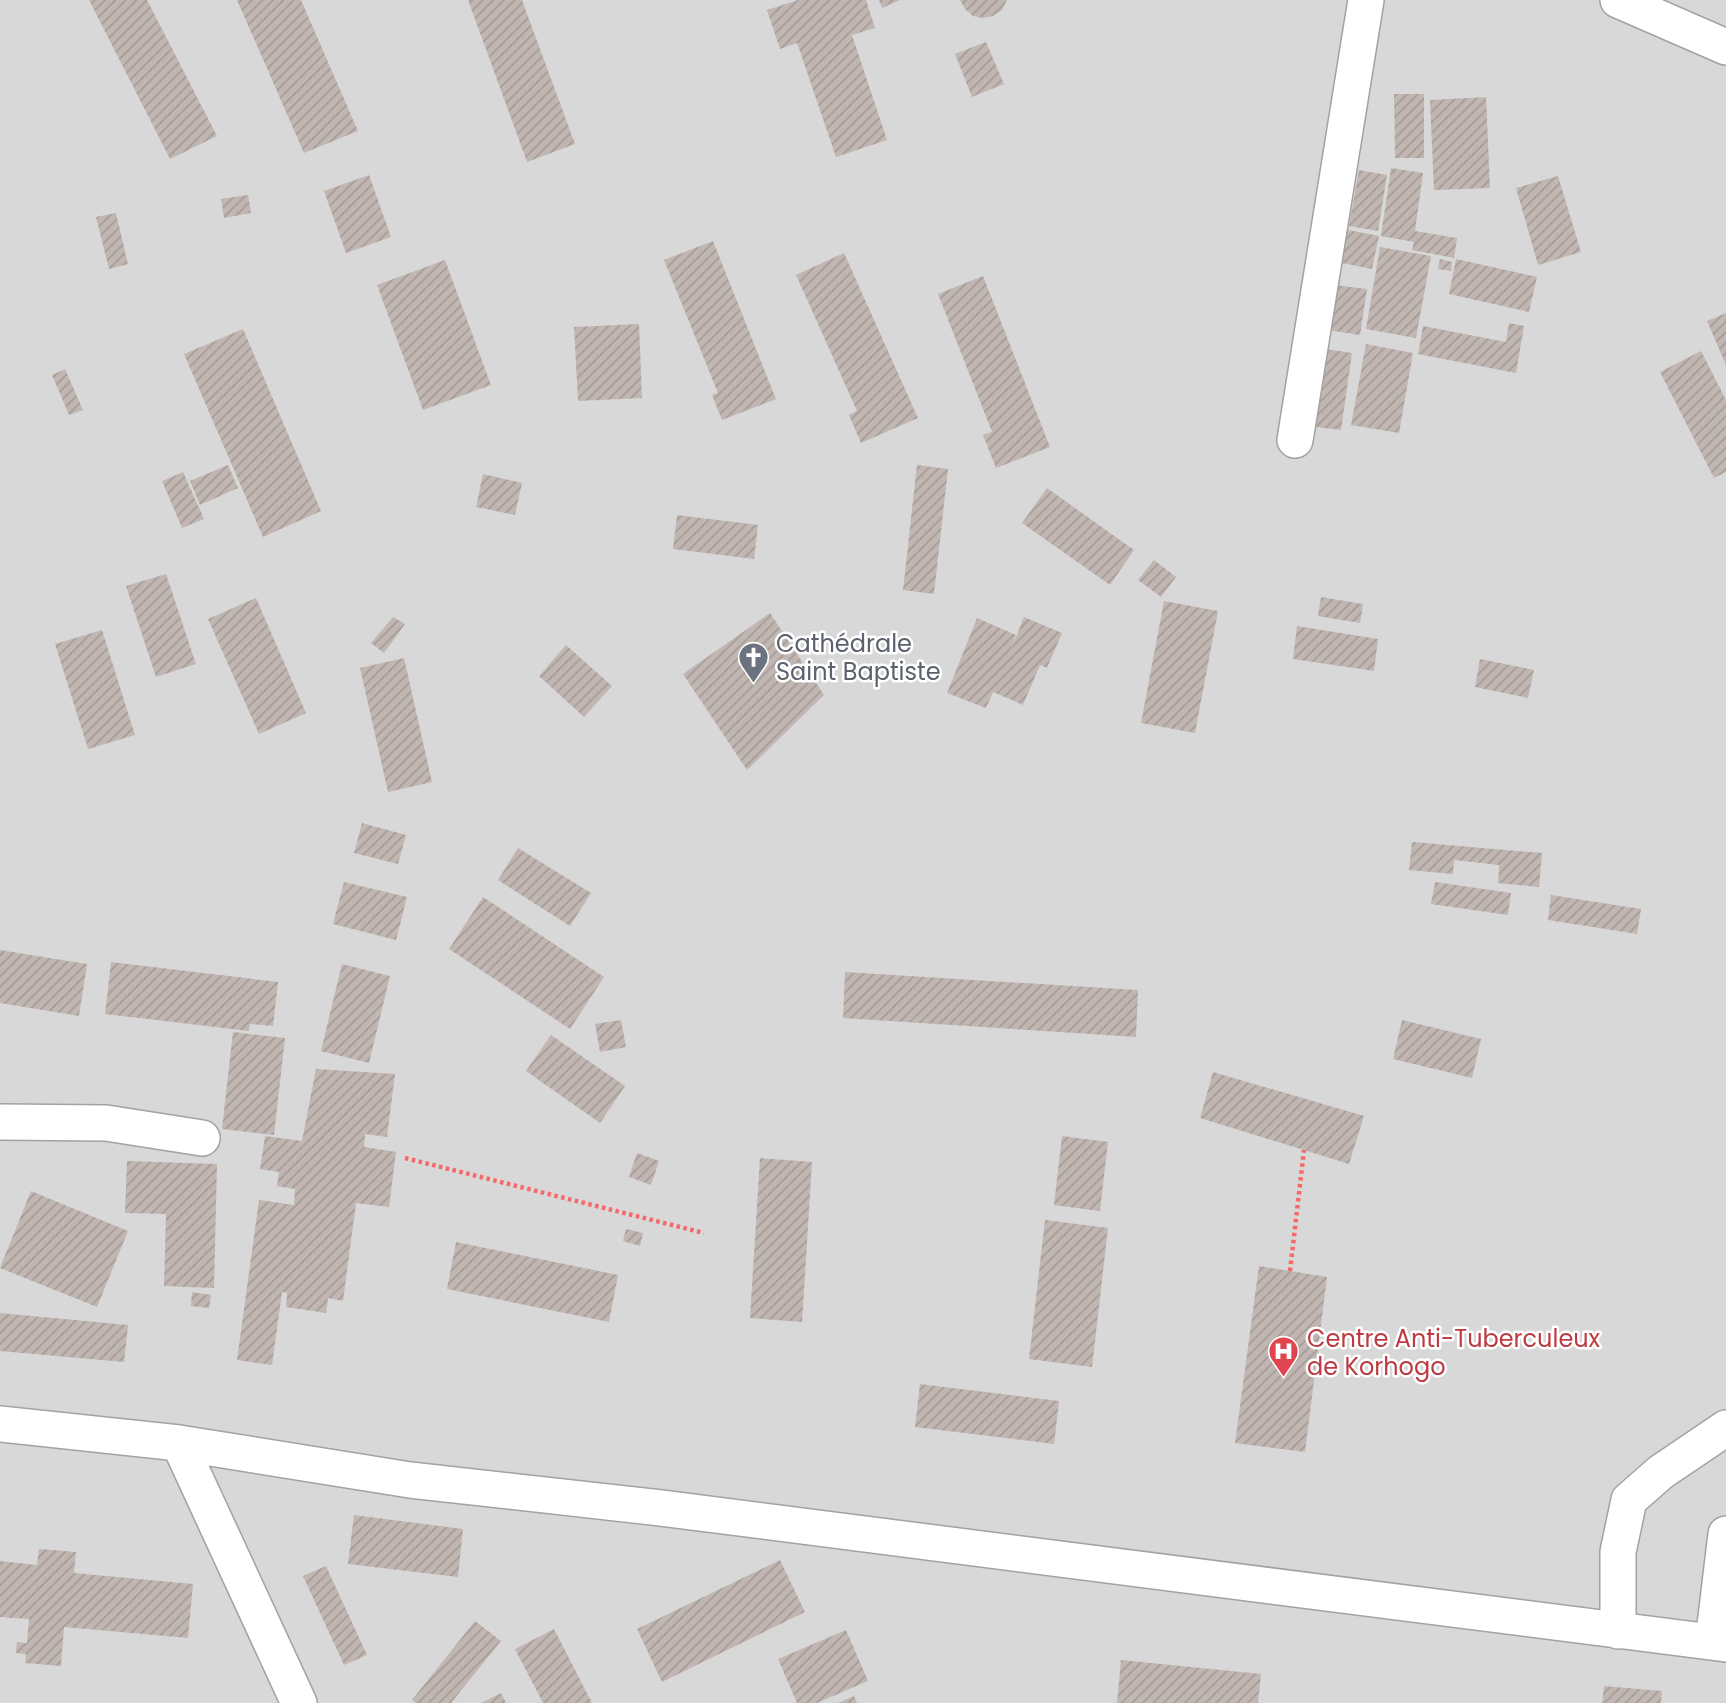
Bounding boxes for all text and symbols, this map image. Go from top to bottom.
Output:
place label: Cathédrale Saint Baptiste [776,627,941,688]
church icon: Cathédrale Saint Baptiste [736,640,770,684]
place label: Centre Anti-Tuberculeux de Korhogo [1307,1322,1601,1383]
hospital icon: Centre Anti-Tuberculeux de Korhogo [1267,1335,1301,1379]

